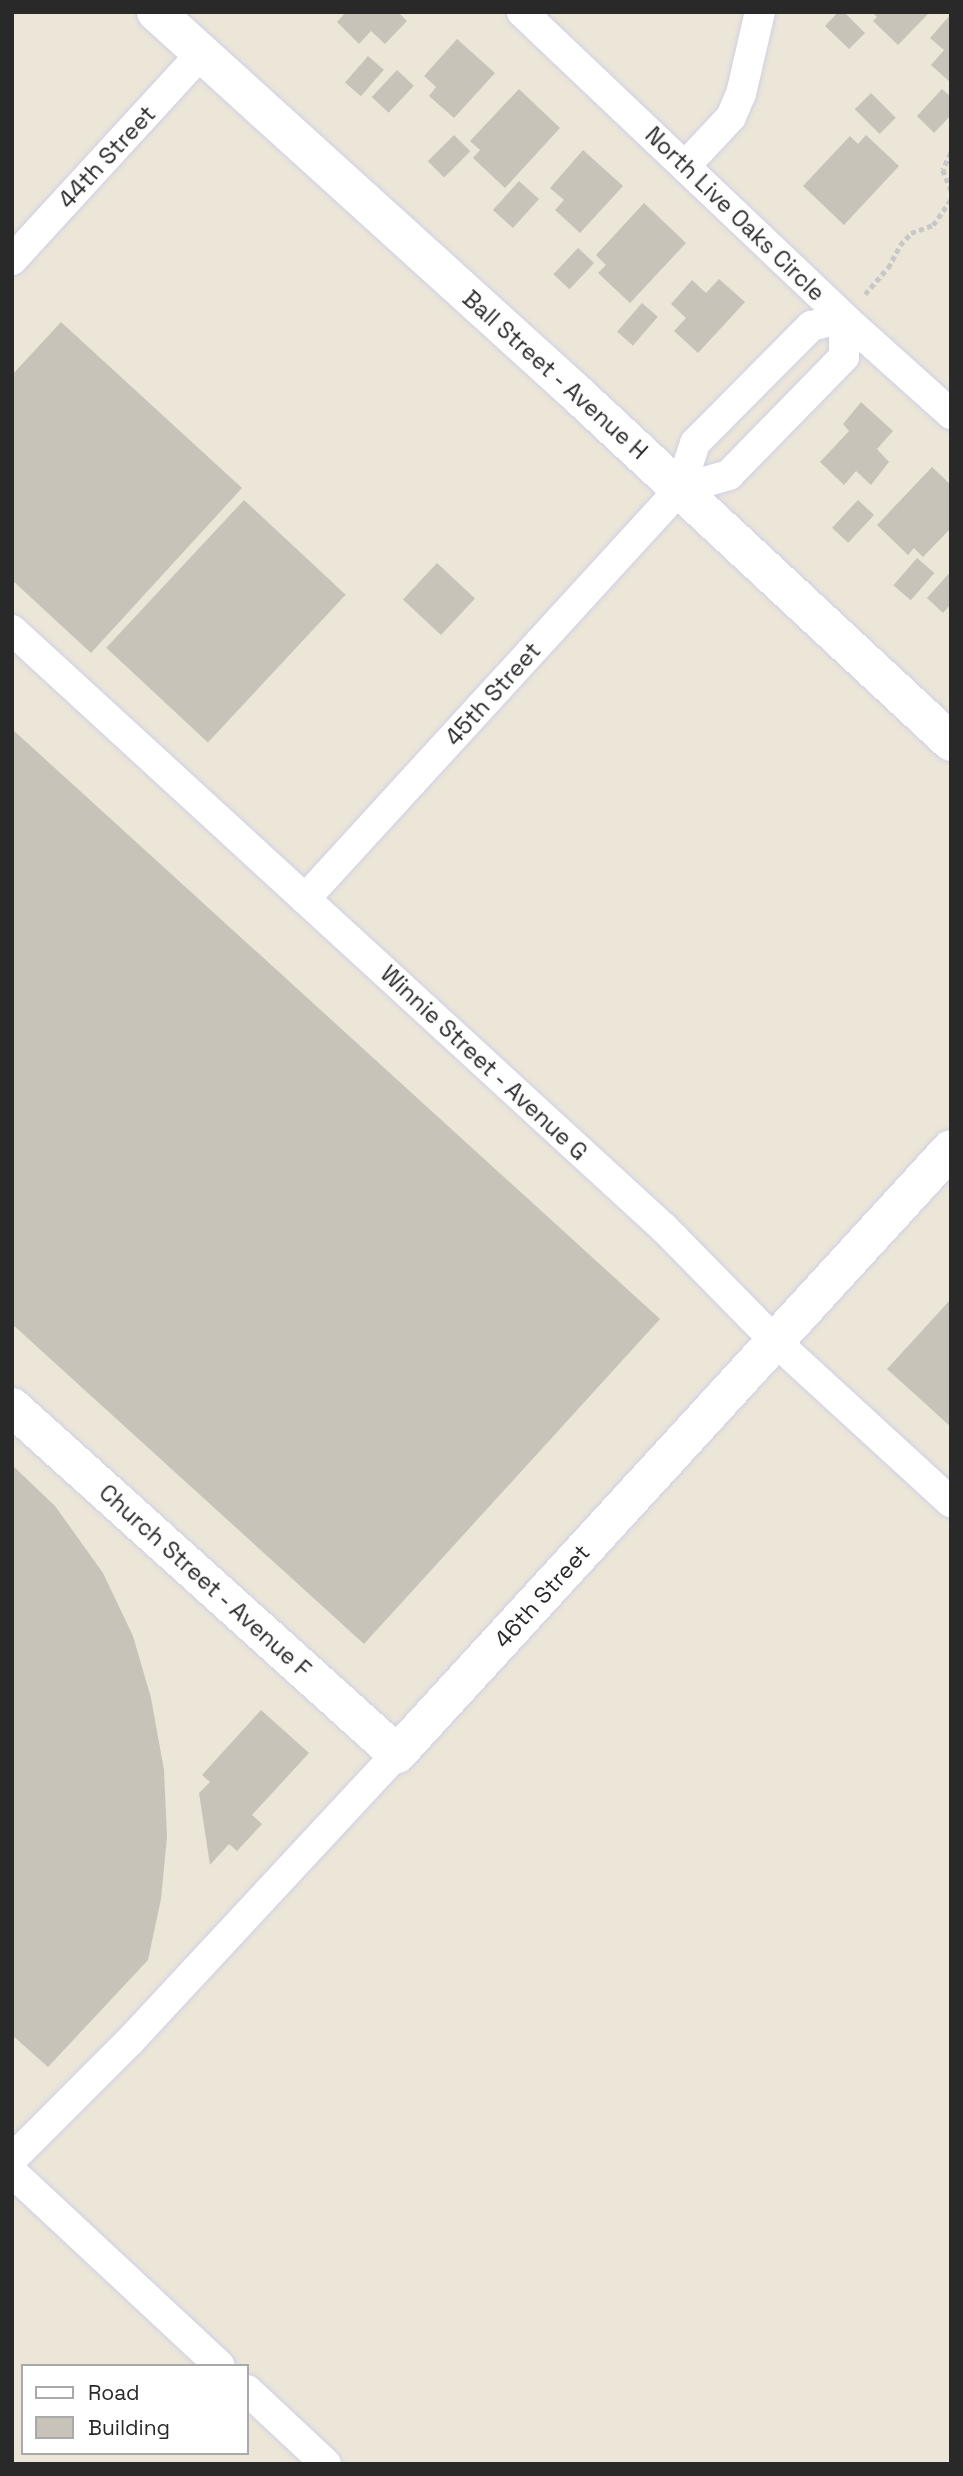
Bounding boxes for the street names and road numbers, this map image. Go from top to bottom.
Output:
street label: 44th Street [53,100,161,214]
street label: North Live Oaks Circle [640,121,830,307]
street label: Ball Street - Avenue H [456,284,654,466]
street label: 45th Street [440,637,546,751]
street label: Winnie Street - Avenue G [374,959,594,1167]
street label: Church Street - Avenue F [93,1478,317,1684]
street label: 46th Street [488,1539,596,1653]

